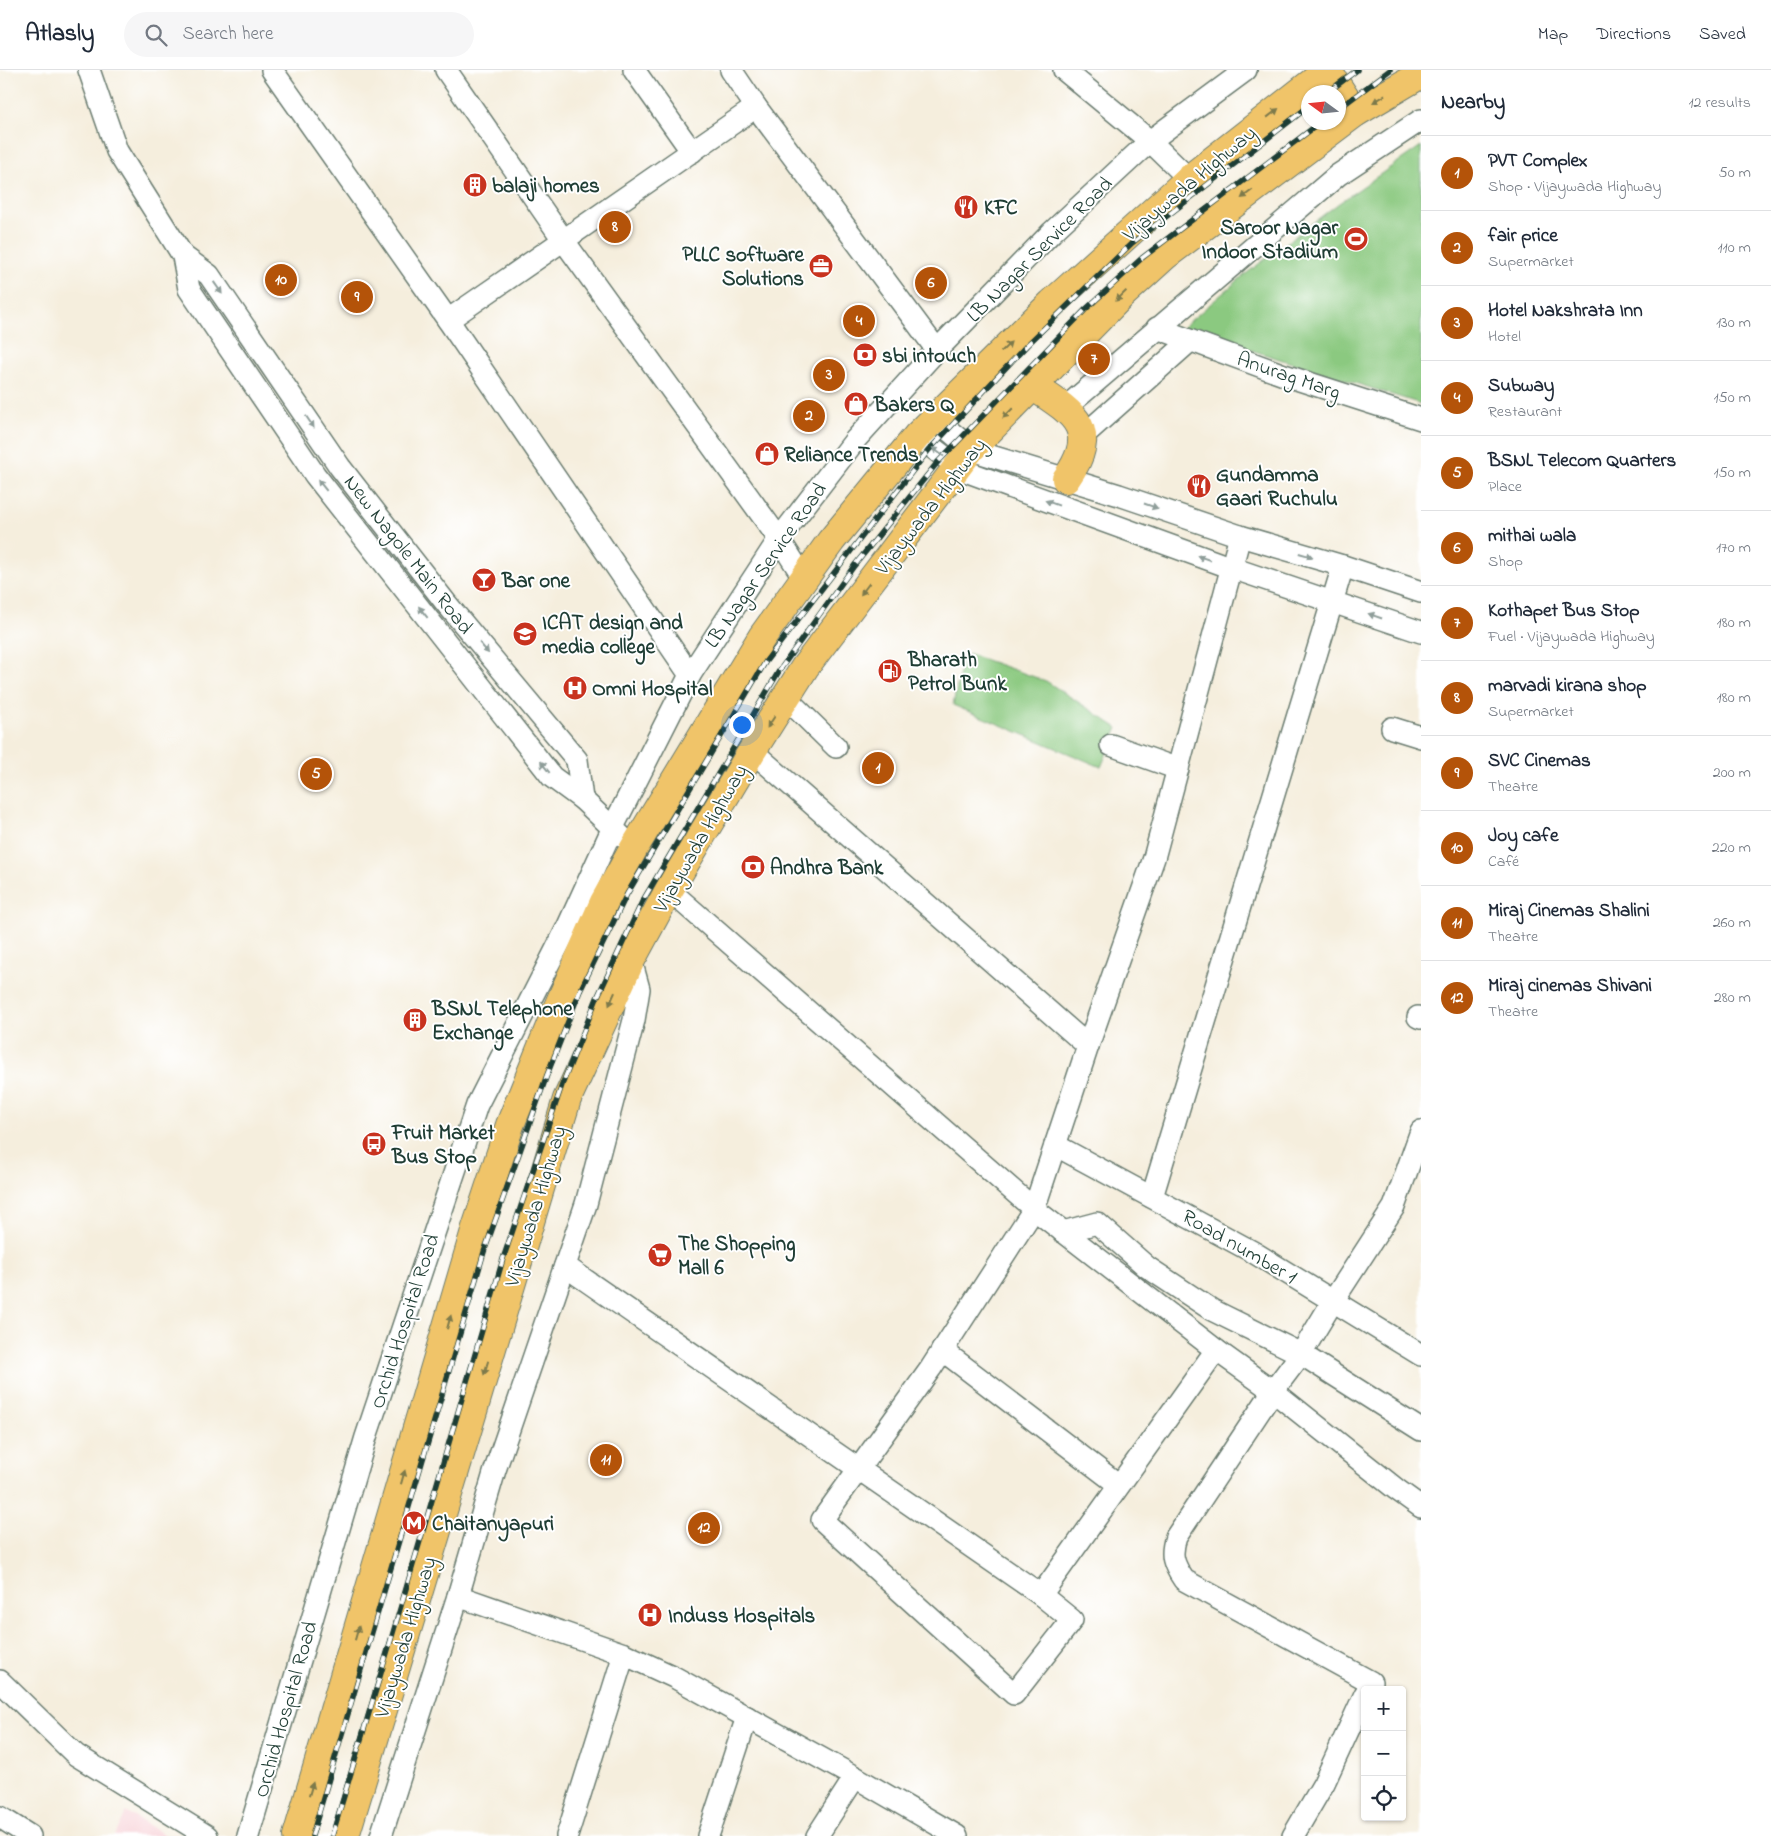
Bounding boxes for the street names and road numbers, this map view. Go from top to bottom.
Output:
street label: Vijaywada Highway [1116,119,1265,252]
street label: LB Nagar Service Road [960,170,1122,332]
street label: Anurag Marg [1232,345,1344,411]
street label: Vijaywada Highway [868,432,996,584]
street label: New Nagole Main Road [334,469,479,643]
street label: LB Nagar Service Road [698,477,837,656]
street label: Vijaywada Highway [647,759,758,921]
street label: Vijaywada Highway [498,1122,578,1292]
street label: Road number 1 [1176,1203,1302,1293]
street label: Orchid Hospital Road [363,1230,448,1413]
street label: Vijaywada Highway [368,1553,448,1723]
street label: Orchid Hospital Road [247,1618,327,1801]

